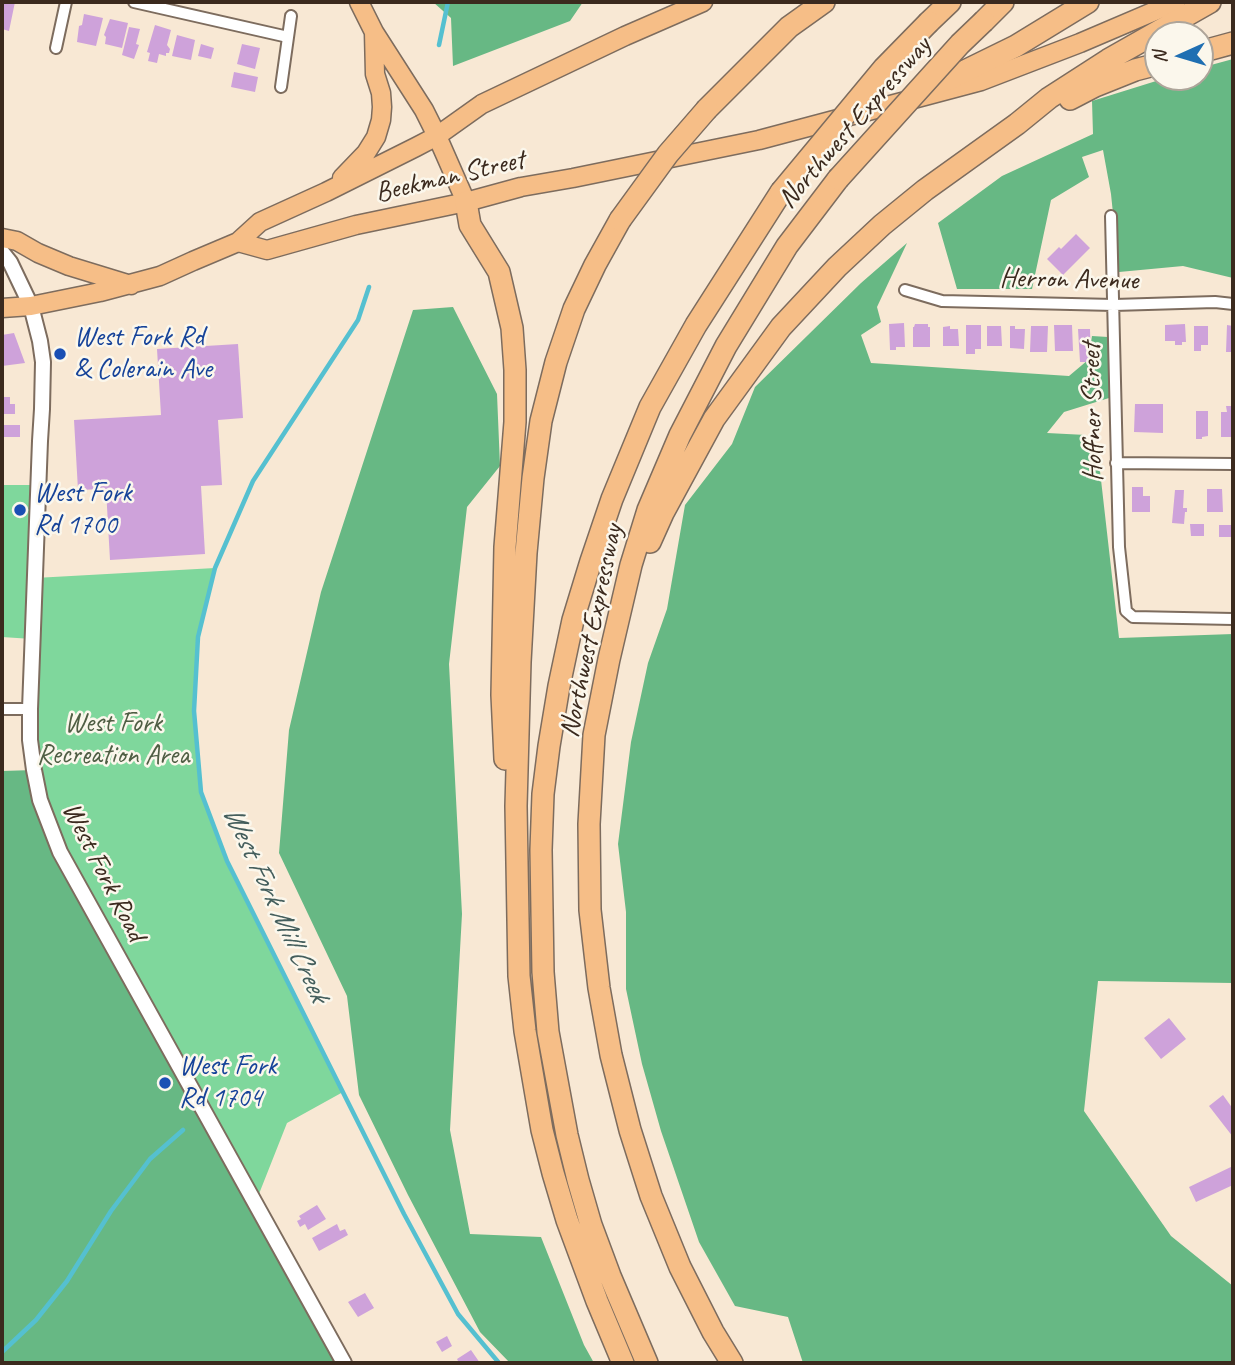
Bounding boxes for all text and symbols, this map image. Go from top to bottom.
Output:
north arrow [1144,21,1214,91]
street label: Northwest Expressway [771,30,939,216]
text: N [1148,51,1172,64]
street label: Beekman Street [372,144,528,210]
street label: Herron Avenue [999,262,1139,298]
place label: West Fork Rd & Colerain Ave [74,321,212,387]
street label: Hoffner Street [1075,342,1111,482]
marker: West Fork Rd & Colerain Ave [52,346,68,362]
place label: West Fork Rd 1700 [34,477,131,543]
marker: West Fork Rd 1700 [12,502,28,518]
street label: Northwest Expressway [553,522,631,740]
park label: West Fork Recreation Area [37,707,189,773]
street label: West Fork Road [54,797,152,947]
water label: West Fork Mill Creek [214,800,336,1008]
place label: West Fork Rd 1704 [179,1050,276,1116]
marker: West Fork Rd 1704 [157,1075,173,1091]

